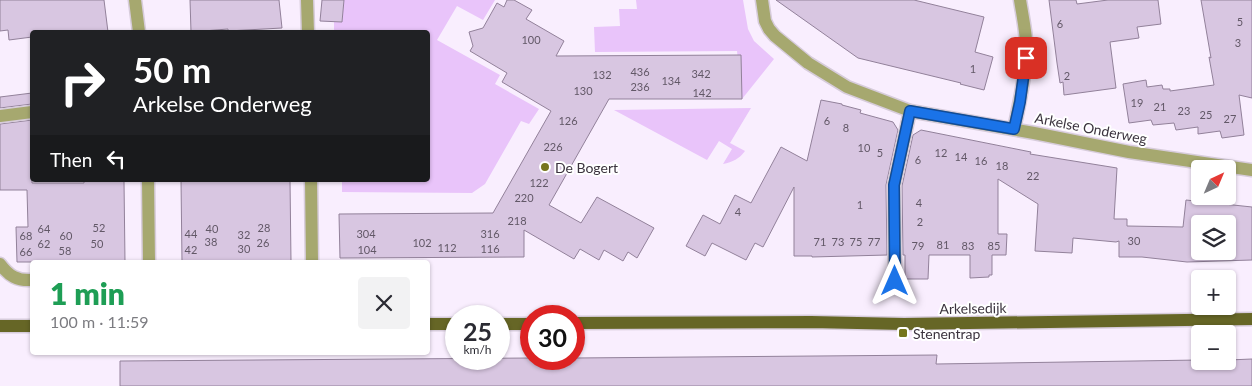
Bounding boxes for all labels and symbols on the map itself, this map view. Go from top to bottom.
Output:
house number: 5 [1237,15,1243,28]
house number: 6 [1057,17,1063,30]
house number: 100 [521,33,541,46]
house number: 3 [1235,36,1241,49]
pin [1005,37,1047,79]
house number: 1 [970,62,976,75]
house number: 436 [630,65,650,78]
house number: 342 [691,67,711,80]
house number: 132 [592,68,612,81]
house number: 2 [1064,69,1070,82]
house number: 134 [661,74,681,87]
house number: 236 [630,80,650,93]
house number: 130 [573,84,593,97]
house number: 142 [692,86,712,99]
house number: 19 [1131,96,1143,109]
house number: 21 [1154,100,1166,113]
house number: 23 [1178,104,1190,117]
house number: 25 [1200,108,1212,121]
street label: Arkelse Onderweg [1034,109,1148,147]
house number: 27 [1224,112,1236,125]
house number: 126 [558,114,578,127]
house number: 6 [824,114,830,127]
house number: 8 [843,121,849,134]
house number: 226 [543,140,563,153]
house number: 10 [858,141,871,154]
house number: 5 [877,146,883,159]
house number: 12 [935,146,947,159]
house number: 14 [955,150,968,163]
house number: 6 [915,153,921,166]
house number: 16 [975,154,987,167]
place label: De Bogert [555,159,618,176]
house number: 18 [996,159,1008,172]
north arrow [1191,160,1236,205]
marker: De Bogert [539,161,551,173]
house number: 22 [1027,169,1039,182]
house number: 122 [529,176,549,189]
house number: 220 [514,191,534,204]
house number: 4 [916,196,923,209]
house number: 1 [857,198,863,211]
house number: 4 [735,205,742,218]
house number: 218 [507,214,527,227]
house number: 2 [917,215,923,228]
house number: 52 [93,221,105,234]
house number: 28 [258,221,270,234]
house number: 64 [38,222,51,235]
house number: 40 [206,222,219,235]
house number: 44 [185,227,198,240]
house number: 304 [356,227,376,240]
house number: 316 [480,227,500,240]
house number: 32 [238,228,250,241]
house number: 68 [20,229,32,242]
house number: 60 [60,229,73,242]
house number: 30 [1128,234,1141,247]
house number: 38 [205,235,217,248]
house number: 71 [814,235,826,248]
house number: 73 [832,235,844,248]
house number: 75 [850,235,862,248]
house number: 77 [868,235,880,248]
house number: 26 [257,236,269,249]
house number: 102 [412,236,432,249]
house number: 62 [38,237,50,250]
house number: 50 [91,237,104,250]
house number: 81 [937,238,949,251]
house number: 79 [912,239,924,252]
house number: 83 [962,239,974,252]
house number: 85 [988,239,1000,252]
house number: 112 [437,241,457,254]
house number: 30 [238,242,251,255]
house number: 116 [480,242,500,255]
house number: 42 [185,243,197,256]
house number: 104 [357,243,377,256]
house number: 58 [59,244,71,257]
house number: 66 [20,245,32,258]
position arrow [868,254,920,306]
street label: Arkelsedijk [939,299,1008,317]
speed limit sign: 30 [520,305,585,370]
place label: Stenentrap [913,325,981,342]
marker: Stenentrap [897,327,909,339]

